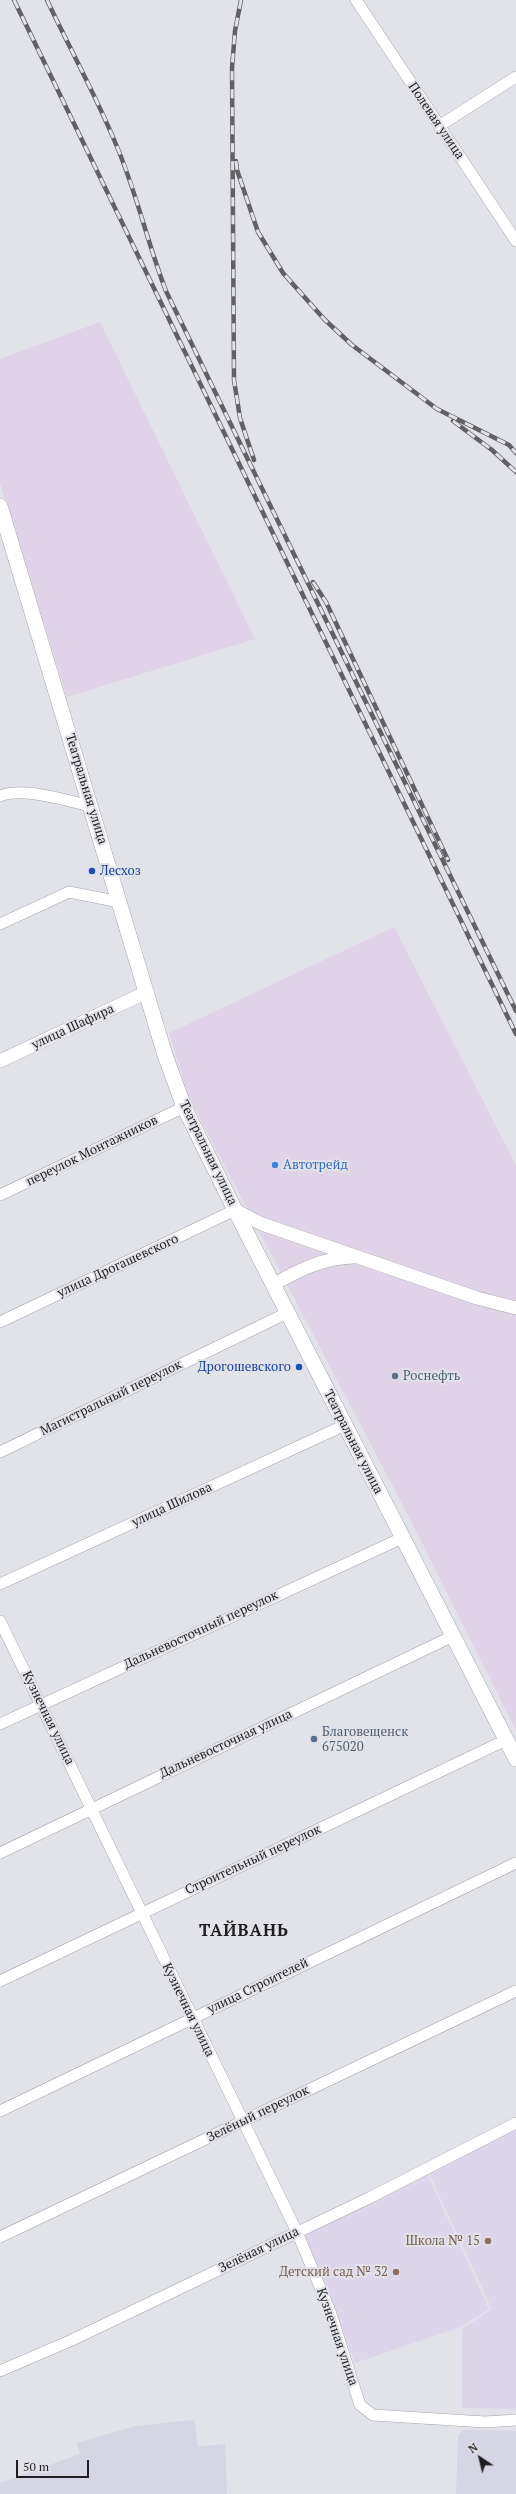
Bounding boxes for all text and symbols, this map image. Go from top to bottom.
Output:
street label: Полевая улица [405,80,467,162]
street label: Театральная улица [62,732,110,846]
place label: Лесхоз [100,863,141,879]
marker: Лесхоз [87,866,97,876]
street label: улица Шафира [29,1001,117,1053]
street label: Театральная улица [176,1098,240,1208]
street label: переулок Монтажников [24,1112,160,1190]
place label: Автотрейд [283,1157,348,1173]
marker: Автотрейд [270,1160,280,1170]
street label: улица Дрогашевского [55,1231,181,1301]
street label: Магистральный переулок [38,1357,184,1439]
place label: Дрогошевского [198,1359,291,1375]
marker: Дрогошевского [294,1362,304,1372]
place label: Роснефть [403,1368,460,1384]
marker: Роснефть [390,1371,400,1381]
street label: Театральная улица [320,1387,386,1497]
street label: улица Шилова [129,1480,215,1530]
street label: Дальневосточный переулок [121,1587,281,1673]
street label: Кузнечная улица [19,1669,77,1767]
street label: Дальневосточная улица [157,1706,295,1782]
place label: Благовещенск 675020 [322,1724,408,1755]
marker: Благовещенск 675020 [309,1734,319,1744]
street label: Строительный переулок [183,1822,323,1898]
district label: ТАЙВАНЬ [199,1921,289,1941]
street label: улица Строителей [205,1955,311,2017]
street label: Кузнечная улица [159,1961,217,2059]
street label: Зелёный переулок [204,2083,312,2145]
street label: Зелёная улица [216,2224,302,2276]
place label: Школа № 15 [406,2233,480,2249]
marker: Школа № 15 [483,2236,493,2246]
place label: Детский сад № 32 [279,2264,388,2280]
marker: Детский сад № 32 [391,2267,401,2277]
street label: Кузнечная улица [313,2286,361,2388]
north arrow [460,2438,500,2478]
text: N [466,2440,481,2456]
scale bar [18,2452,91,2478]
text: 50 m [23,2459,49,2474]

